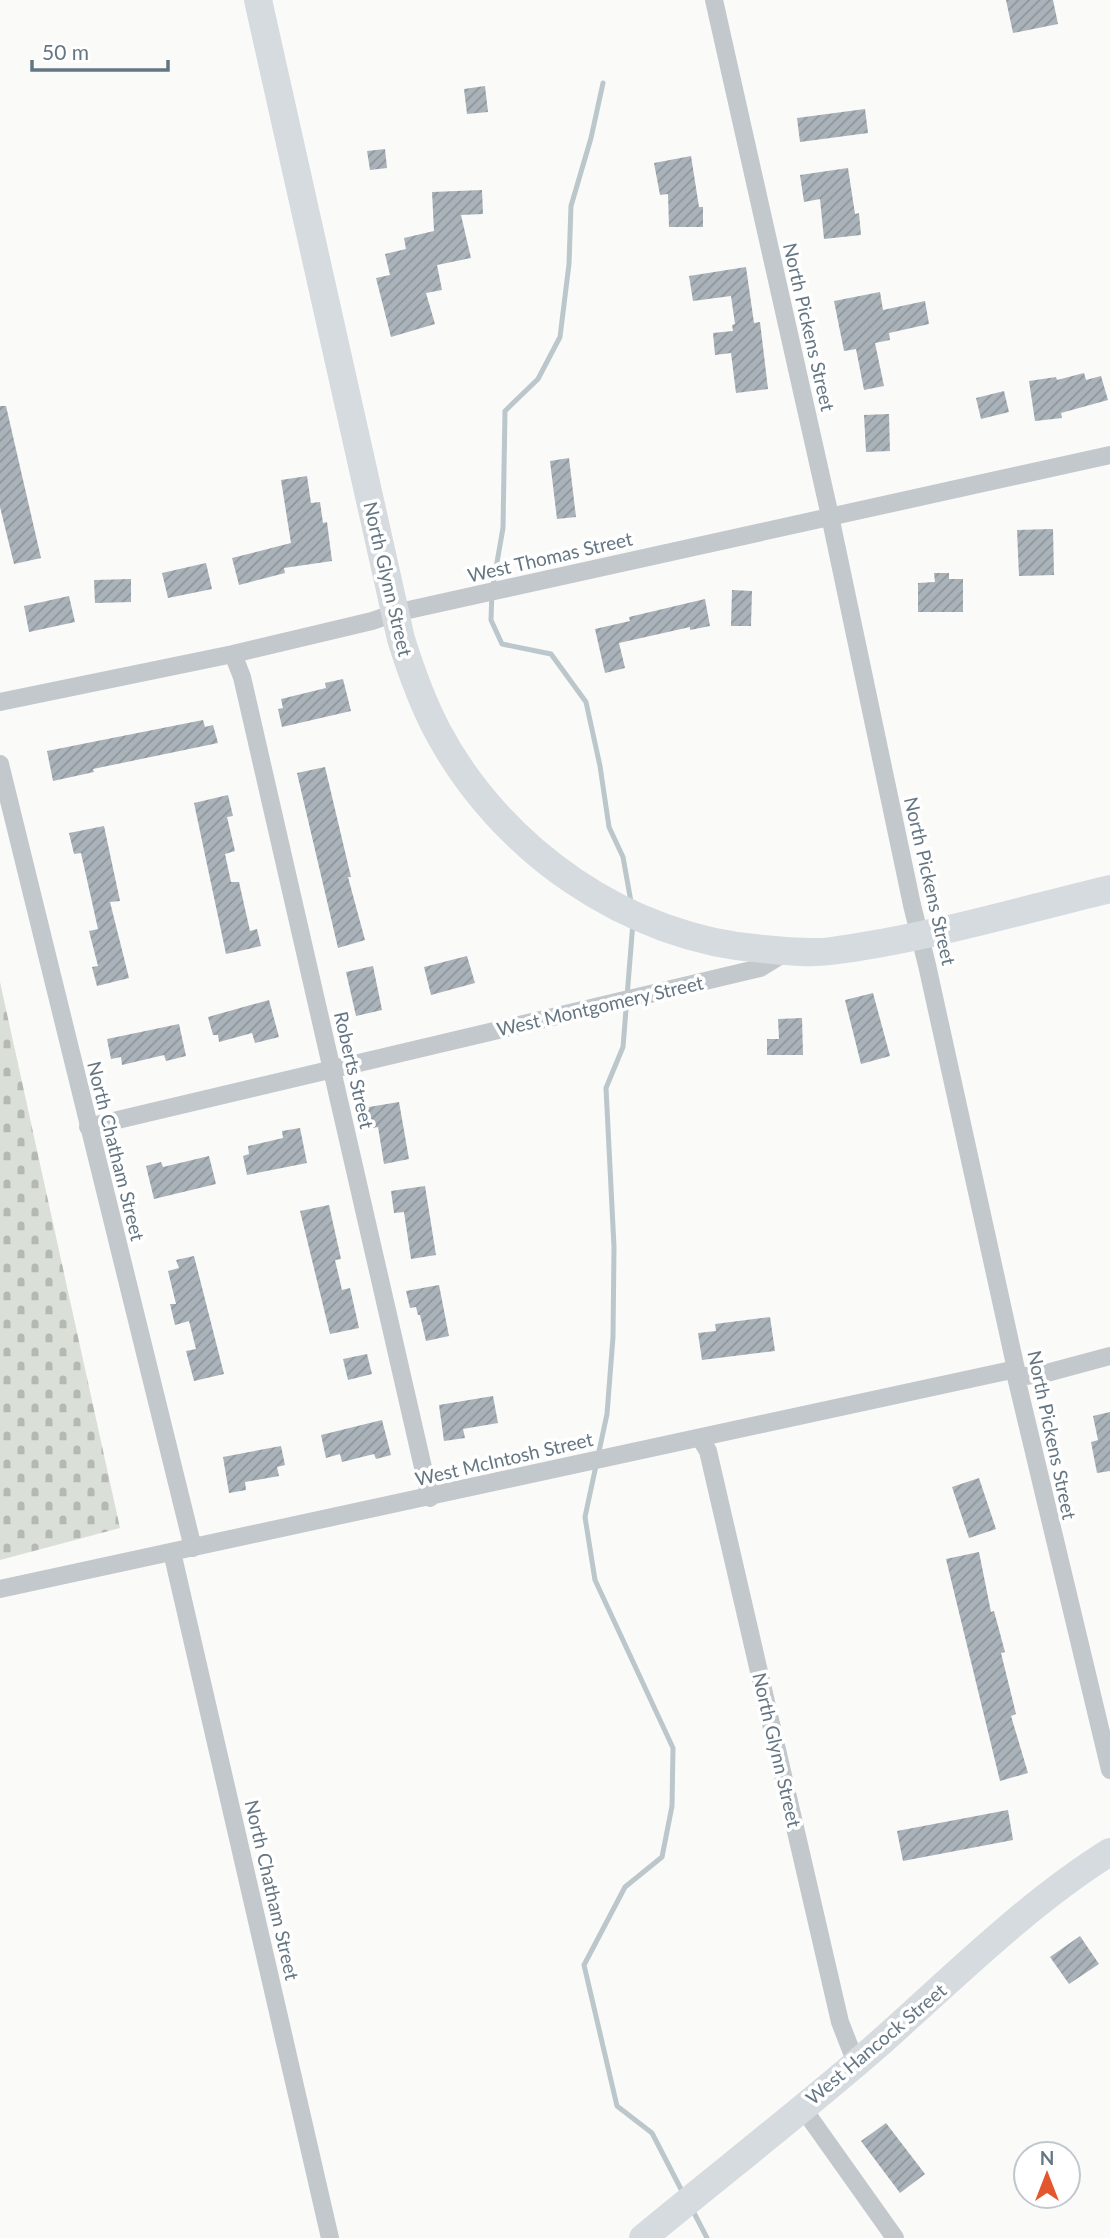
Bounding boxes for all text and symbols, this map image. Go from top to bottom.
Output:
scale bar [32,28,168,72]
text: 50 m [42,39,89,64]
street label: North Pickens Street [779,240,840,413]
street label: North Glynn Street [359,499,418,659]
street label: West Thomas Street [465,526,635,587]
street label: North Pickens Street [900,794,961,967]
street label: West Montgomery Street [494,971,706,1040]
street label: Roberts Street [330,1009,379,1131]
street label: North Chatham Street [83,1059,150,1243]
street label: North Pickens Street [1023,1348,1082,1522]
street label: West McIntosh Street [413,1427,595,1490]
street label: North Glynn Street [748,1670,807,1830]
street label: North Chatham Street [241,1798,304,1982]
street label: West Hancock Street [801,1978,951,2109]
north arrow [1012,2140,1082,2210]
text: N [1040,2146,1054,2169]

